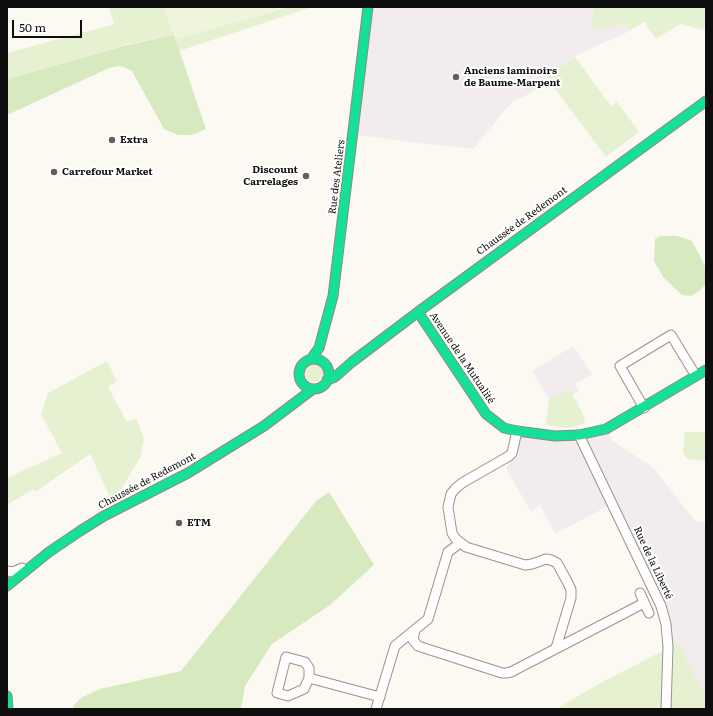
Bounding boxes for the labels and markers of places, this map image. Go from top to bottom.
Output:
place label: Anciens laminoirs de Baume-Marpent [464,65,560,88]
marker: Anciens laminoirs de Baume-Marpent [451,72,461,82]
place label: Extra [120,134,148,146]
marker: Extra [107,135,117,145]
place label: Discount Carrelages [243,164,298,188]
place label: Carrefour Market [62,166,153,178]
marker: Carrefour Market [49,167,59,177]
marker: Discount Carrelages [301,171,311,181]
place label: ETM [187,517,211,529]
marker: ETM [174,518,184,528]

